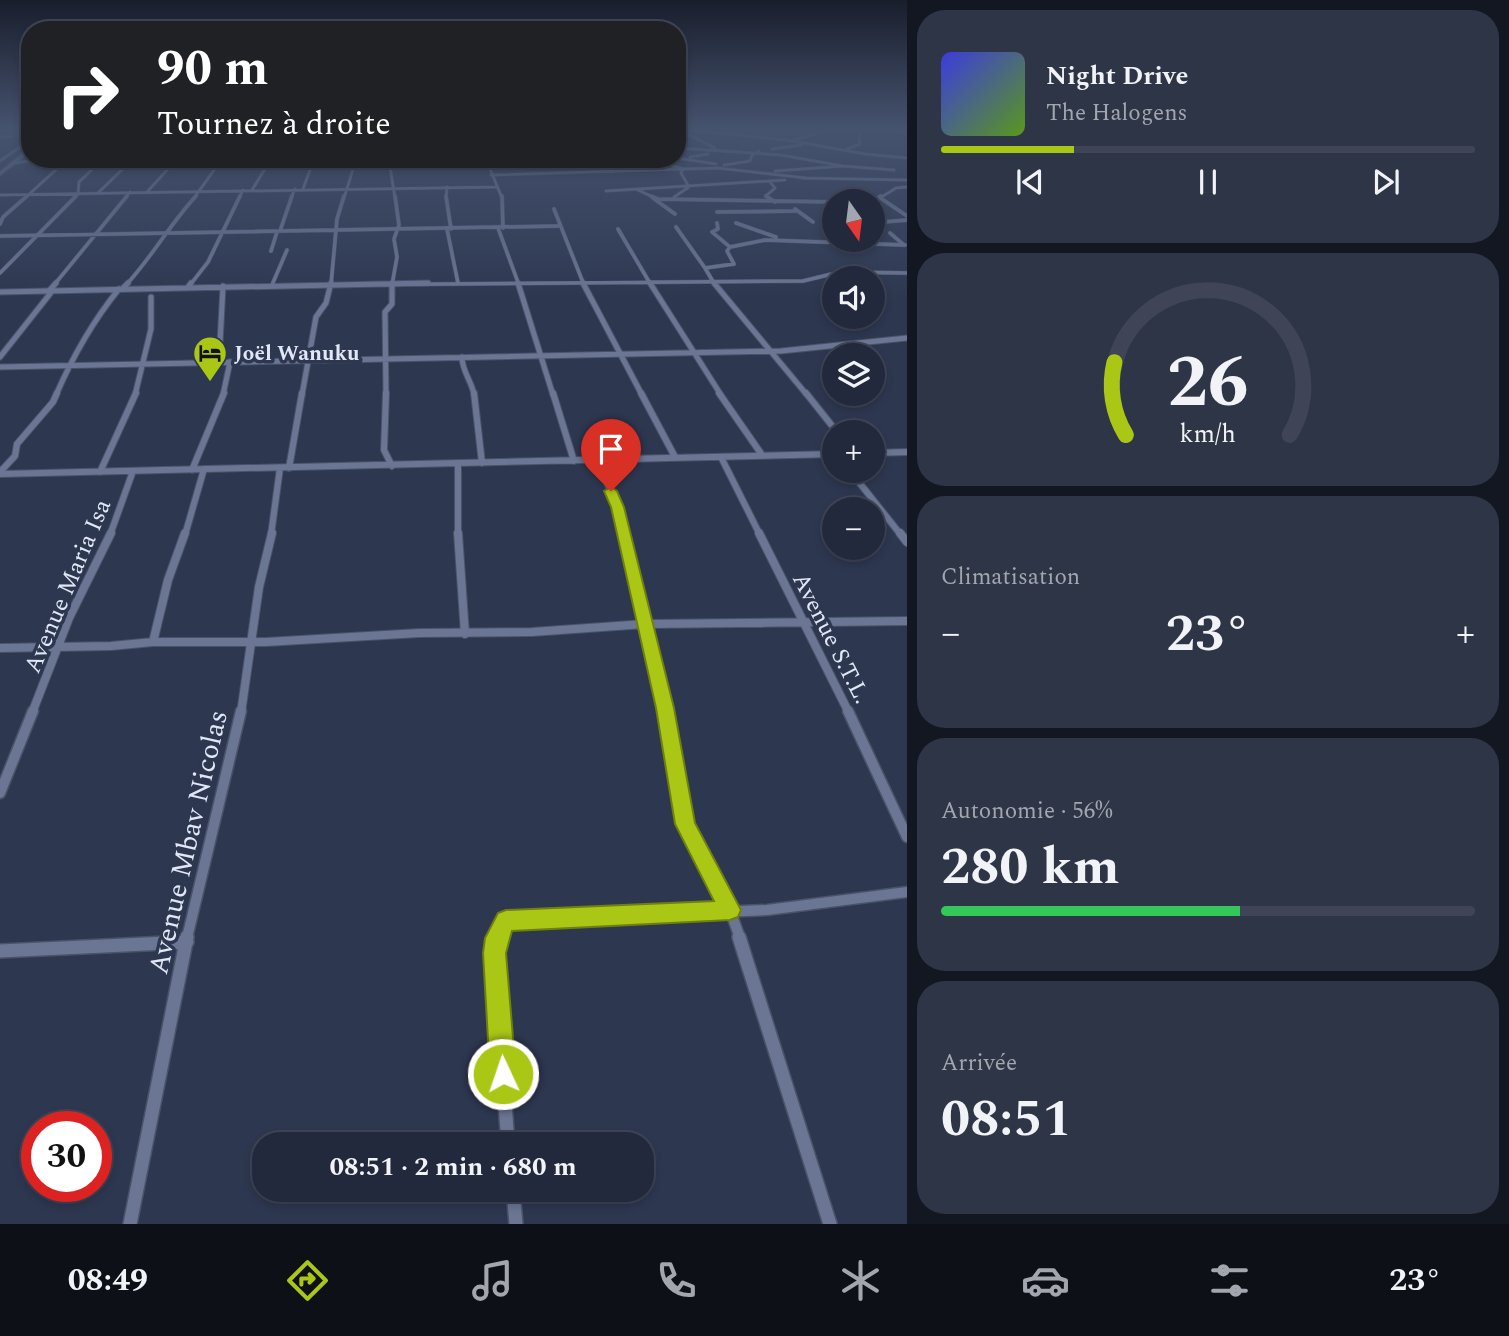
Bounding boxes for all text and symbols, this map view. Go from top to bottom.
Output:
text: 90 m [157,32,268,107]
icon: right [42,49,133,140]
text: Night Drive [1046,56,1188,96]
text: The Halogens [1046,96,1188,131]
text: Tournez à droite [157,100,391,149]
icon: previous [1011,163,1049,201]
icon: pause [1189,163,1227,201]
icon: next [1367,163,1405,201]
north arrow [822,189,886,252]
map controls [822,189,885,560]
button: sound [822,266,885,329]
text: 26 [1167,329,1249,440]
hotel icon: Joël Wanuku [191,334,229,383]
place label: Joël Wanuku [234,338,360,370]
button: layers [822,343,885,406]
text: km/h [1180,416,1236,454]
pin [581,419,641,491]
button: + [822,420,885,483]
icon: arrive [592,430,630,468]
street label: Avenue Maria Isa [15,493,121,679]
button: − [822,497,885,560]
text: Climatisation [941,560,1080,595]
street label: Avenue S.T.L. [783,566,880,710]
text: 23° [1166,595,1250,674]
text: − [941,605,960,663]
text: + [1456,605,1475,663]
street label: Avenue Mbav Nicolas [137,706,240,979]
text: Autonomie · 56% [941,794,1113,829]
text: 280 km [941,828,1120,907]
position arrow [466,1037,540,1111]
text: Arrivée [941,1046,1017,1081]
text: 08:51 [941,1080,1072,1159]
speed limit sign: 30 [21,1111,112,1202]
text: 08:51 · 2 min · 680 m [329,1147,577,1187]
text: 08:49 [68,1256,148,1305]
icon: directions [283,1256,332,1305]
icon: music [468,1256,517,1305]
icon: phone [652,1256,701,1305]
icon: climate [836,1256,885,1305]
icon: car [1021,1256,1070,1305]
icon: filters [1205,1256,1254,1305]
text: 23° [1389,1256,1441,1305]

